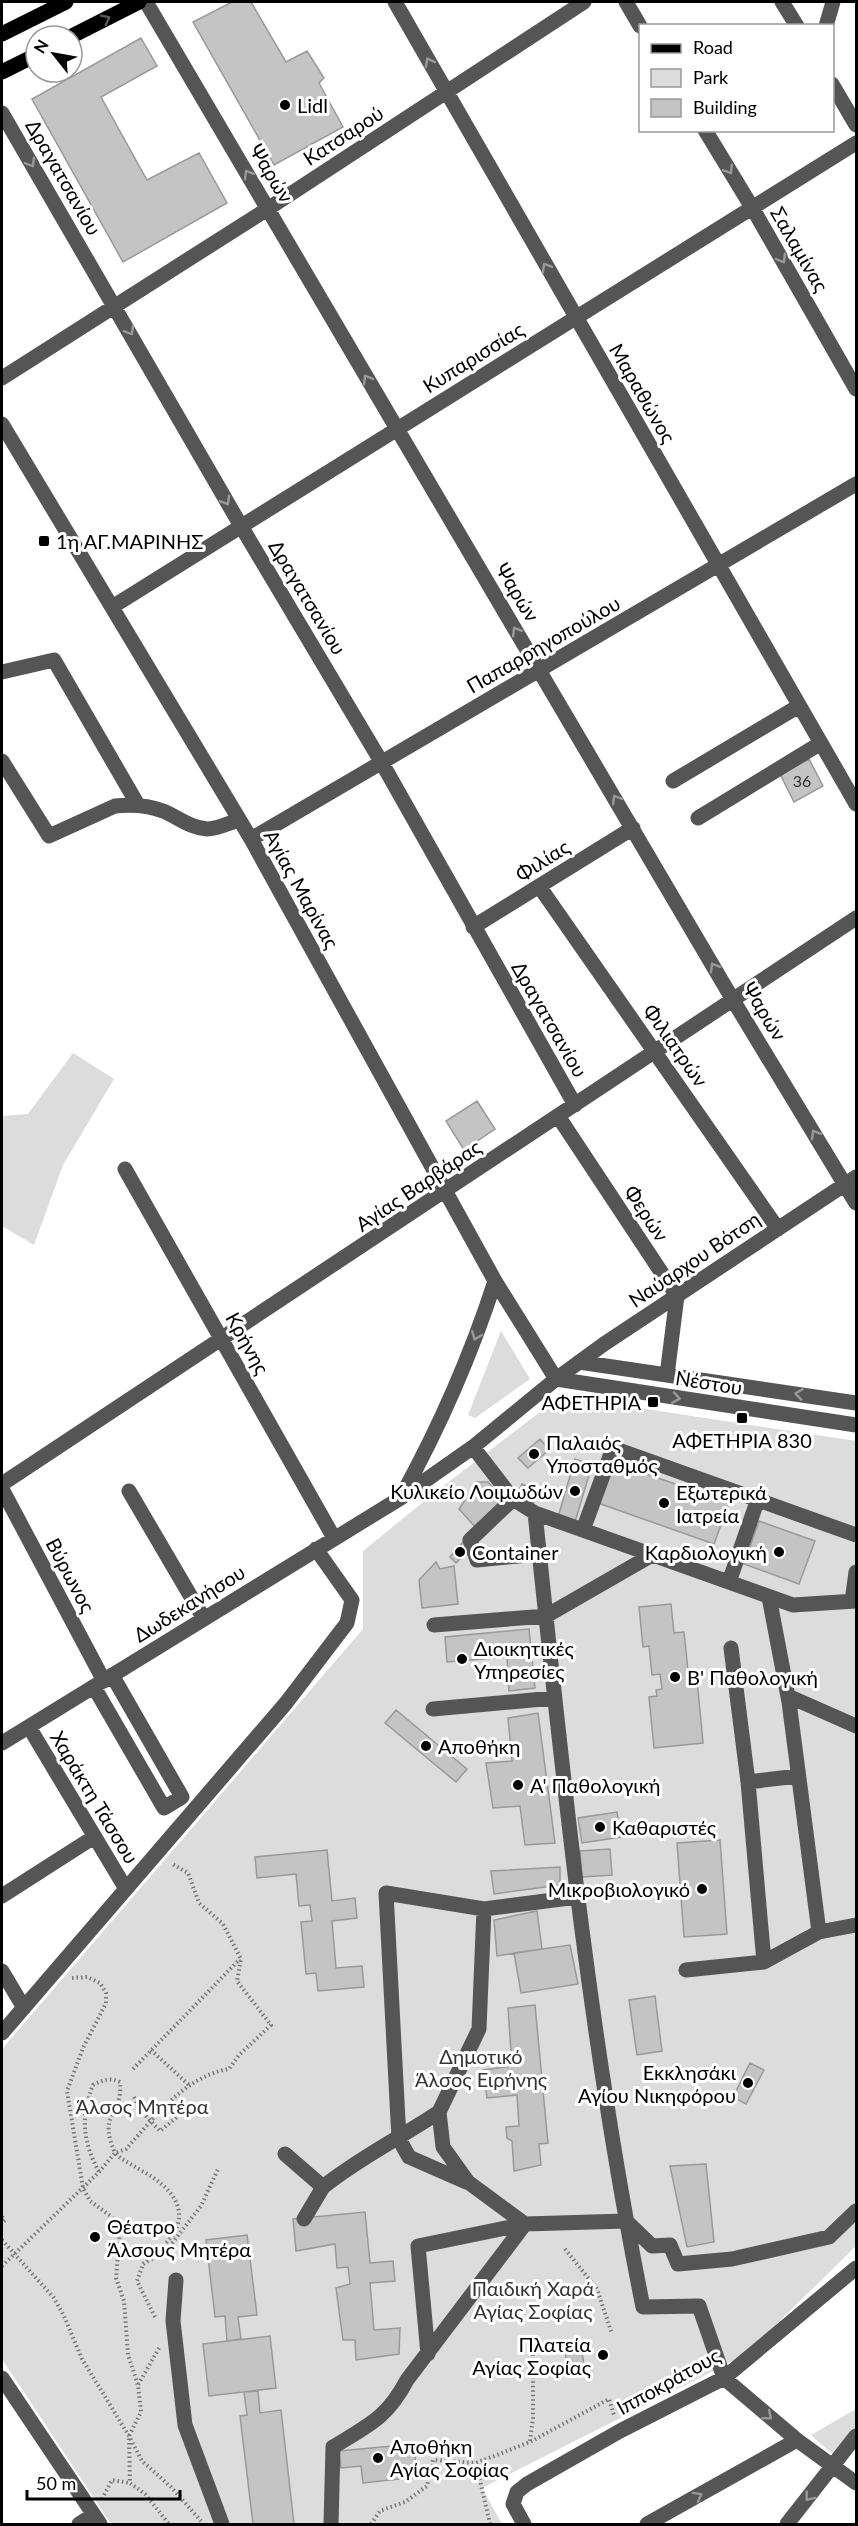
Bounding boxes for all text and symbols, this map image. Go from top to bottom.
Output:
one-way arrow [99,15,110,27]
north arrow [24,24,84,84]
legend [639,24,834,132]
text: N [29,36,52,56]
text: Road [693,36,733,58]
one-way arrow [424,57,436,68]
text: Park [693,66,729,88]
place label: Lidl [297,93,328,117]
text: Building [693,96,757,118]
marker: Lidl [278,98,292,112]
street label: Κατσαρού [298,100,388,170]
street label: Δραγατσανίου [21,115,107,239]
street label: Ψαρών [245,139,299,207]
one-way arrow [24,157,35,167]
one-way arrow [721,164,733,174]
one-way arrow [244,170,256,180]
street label: Σαλαμίνας [766,202,834,296]
one-way arrow [775,253,786,264]
one-way arrow [542,263,553,273]
street label: Κυπαρισσίας [418,317,528,397]
one-way arrow [122,325,134,335]
street label: Μαραθώνος [605,339,681,447]
one-way arrow [363,375,375,385]
one-way arrow [219,495,231,505]
place label: 1η ΑΓ.ΜΑΡΙΝΗΣ [56,529,203,553]
marker: 1η ΑΓ.ΜΑΡΙΝΗΣ [37,534,51,548]
street label: Δραγατσανίου [264,535,352,659]
street label: Ψαρών [491,558,545,626]
street label: Παπαρρηγοπούλου [462,590,624,698]
one-way arrow [512,627,524,637]
house number: 36 [793,771,811,790]
one-way arrow [612,795,623,805]
street label: Αγίας Μαρίνας [259,825,345,953]
street label: Φιλίας [511,834,573,886]
street label: Δραγατσανίου [507,957,593,1081]
one-way arrow [710,963,722,973]
street label: Ψαρών [738,977,792,1045]
street label: Φιλιατρών [639,999,713,1091]
one-way arrow [811,1130,823,1140]
street label: Αγίας Βαρβάρας [351,1134,485,1236]
street label: Φερών [620,1180,674,1246]
street label: Ναύαρχου Βότση [624,1206,764,1312]
street label: Κρήνης [221,1308,275,1378]
one-way arrow [471,1330,483,1341]
street label: Νέστου [674,1365,744,1399]
one-way arrow [794,1389,803,1401]
place label: ΑΦΕΤΗΡΙΑ [541,1390,641,1414]
one-way arrow [671,1391,681,1403]
marker: ΑΦΕΤΗΡΙΑ [646,1395,660,1409]
marker: ΑΦΕΤΗΡΙΑ 830 [735,1411,749,1425]
place label: ΑΦΕΤΗΡΙΑ 830 [672,1428,812,1452]
place label: Παλαιός Υποσταθμός [546,1430,658,1477]
marker: Παλαιός Υποσταθμός [527,1447,541,1461]
place label: Κυλικείο Λοιμωδών [390,1479,563,1503]
place label: Εξωτερικά Ιατρεία [676,1480,767,1527]
marker: Κυλικείο Λοιμωδών [568,1484,582,1498]
marker: Εξωτερικά Ιατρεία [657,1496,671,1510]
street label: Βύρωνος [41,1534,101,1616]
place label: Container [472,1540,559,1564]
place label: Καρδιολογική [645,1540,767,1564]
marker: Container [453,1545,467,1559]
marker: Καρδιολογική [772,1545,786,1559]
street label: Δωδεκανήσου [129,1559,249,1647]
place label: Διοικητικές Υπηρεσίες [474,1636,574,1683]
marker: Διοικητικές Υπηρεσίες [455,1652,469,1666]
place label: Β' Παθολογική [687,1665,818,1689]
marker: Β' Παθολογική [668,1670,682,1684]
street label: Χαράκτη Τάσσου [46,1726,144,1868]
place label: Αποθήκη [438,1734,520,1758]
marker: Αποθήκη [419,1739,433,1753]
place label: Α' Παθολογική [530,1773,660,1797]
marker: Α' Παθολογική [511,1778,525,1792]
place label: Καθαριστές [612,1815,716,1839]
marker: Καθαριστές [593,1820,607,1834]
place label: Μικροβιολογικό [548,1877,690,1901]
marker: Μικροβιολογικό [695,1882,709,1896]
park label: Δημοτικό Άλσος Ειρήνης [415,2044,547,2091]
place label: Εκκλησάκι Αγίου Νικηφόρου [578,2060,737,2107]
marker: Εκκλησάκι Αγίου Νικηφόρου [741,2076,755,2090]
park label: Άλσος Μητέρα [75,2094,209,2118]
place label: Θέατρο Άλσους Μητέρα [107,2214,251,2261]
marker: Θέατρο Άλσους Μητέρα [88,2230,102,2244]
park label: Παιδική Χαρά Αγίας Σοφίας [472,2276,594,2323]
place label: Πλατεία Αγίας Σοφίας [472,2332,591,2379]
street label: Ιπποκράτους [612,2343,724,2419]
marker: Πλατεία Αγίας Σοφίας [596,2348,610,2362]
one-way arrow [761,2409,772,2420]
place label: Αποθήκη Αγίας Σοφίας [390,2434,509,2481]
marker: Αποθήκη Αγίας Σοφίας [371,2451,385,2465]
scale bar [27,2463,180,2501]
text: 50 m [36,2472,76,2494]
one-way arrow [805,2490,816,2501]
one-way arrow [691,2492,702,2503]

